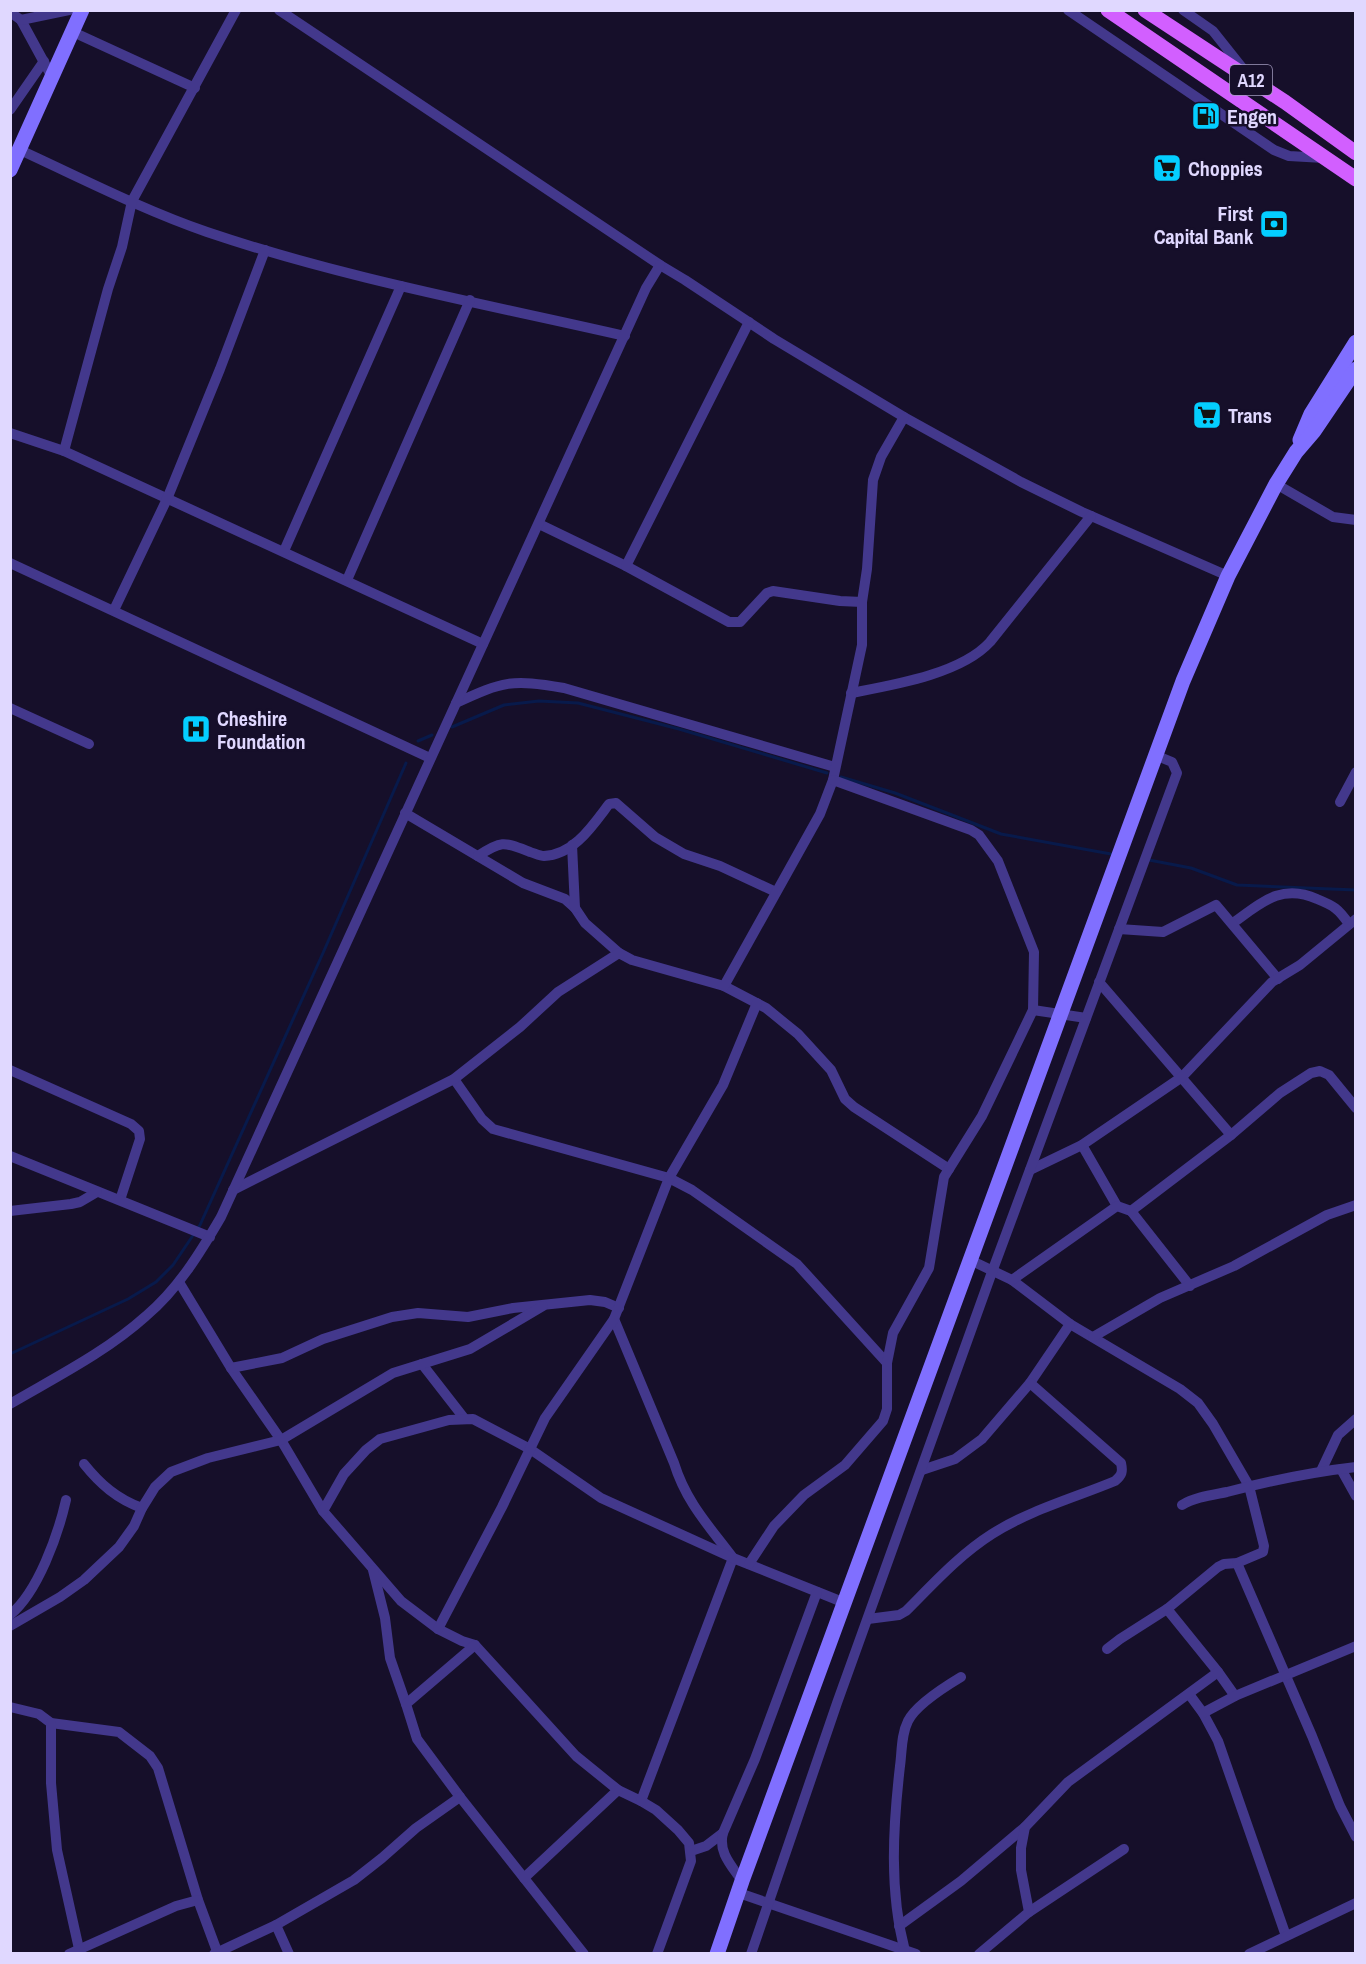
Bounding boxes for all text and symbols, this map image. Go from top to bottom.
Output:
road number: A12 [1230,65,1272,95]
fuel station icon: Engen [1190,100,1222,132]
place label: Engen [1227,103,1277,130]
supermarket icon: Choppies [1151,152,1183,184]
place label: Choppies [1188,155,1263,182]
place label: First Capital Bank [1154,200,1254,250]
bank icon: First Capital Bank [1258,208,1290,240]
supermarket icon: Trans [1191,399,1223,431]
place label: Trans [1228,402,1272,429]
place label: Cheshire Foundation [217,705,305,755]
hospital icon: Cheshire Foundation [180,713,212,745]

